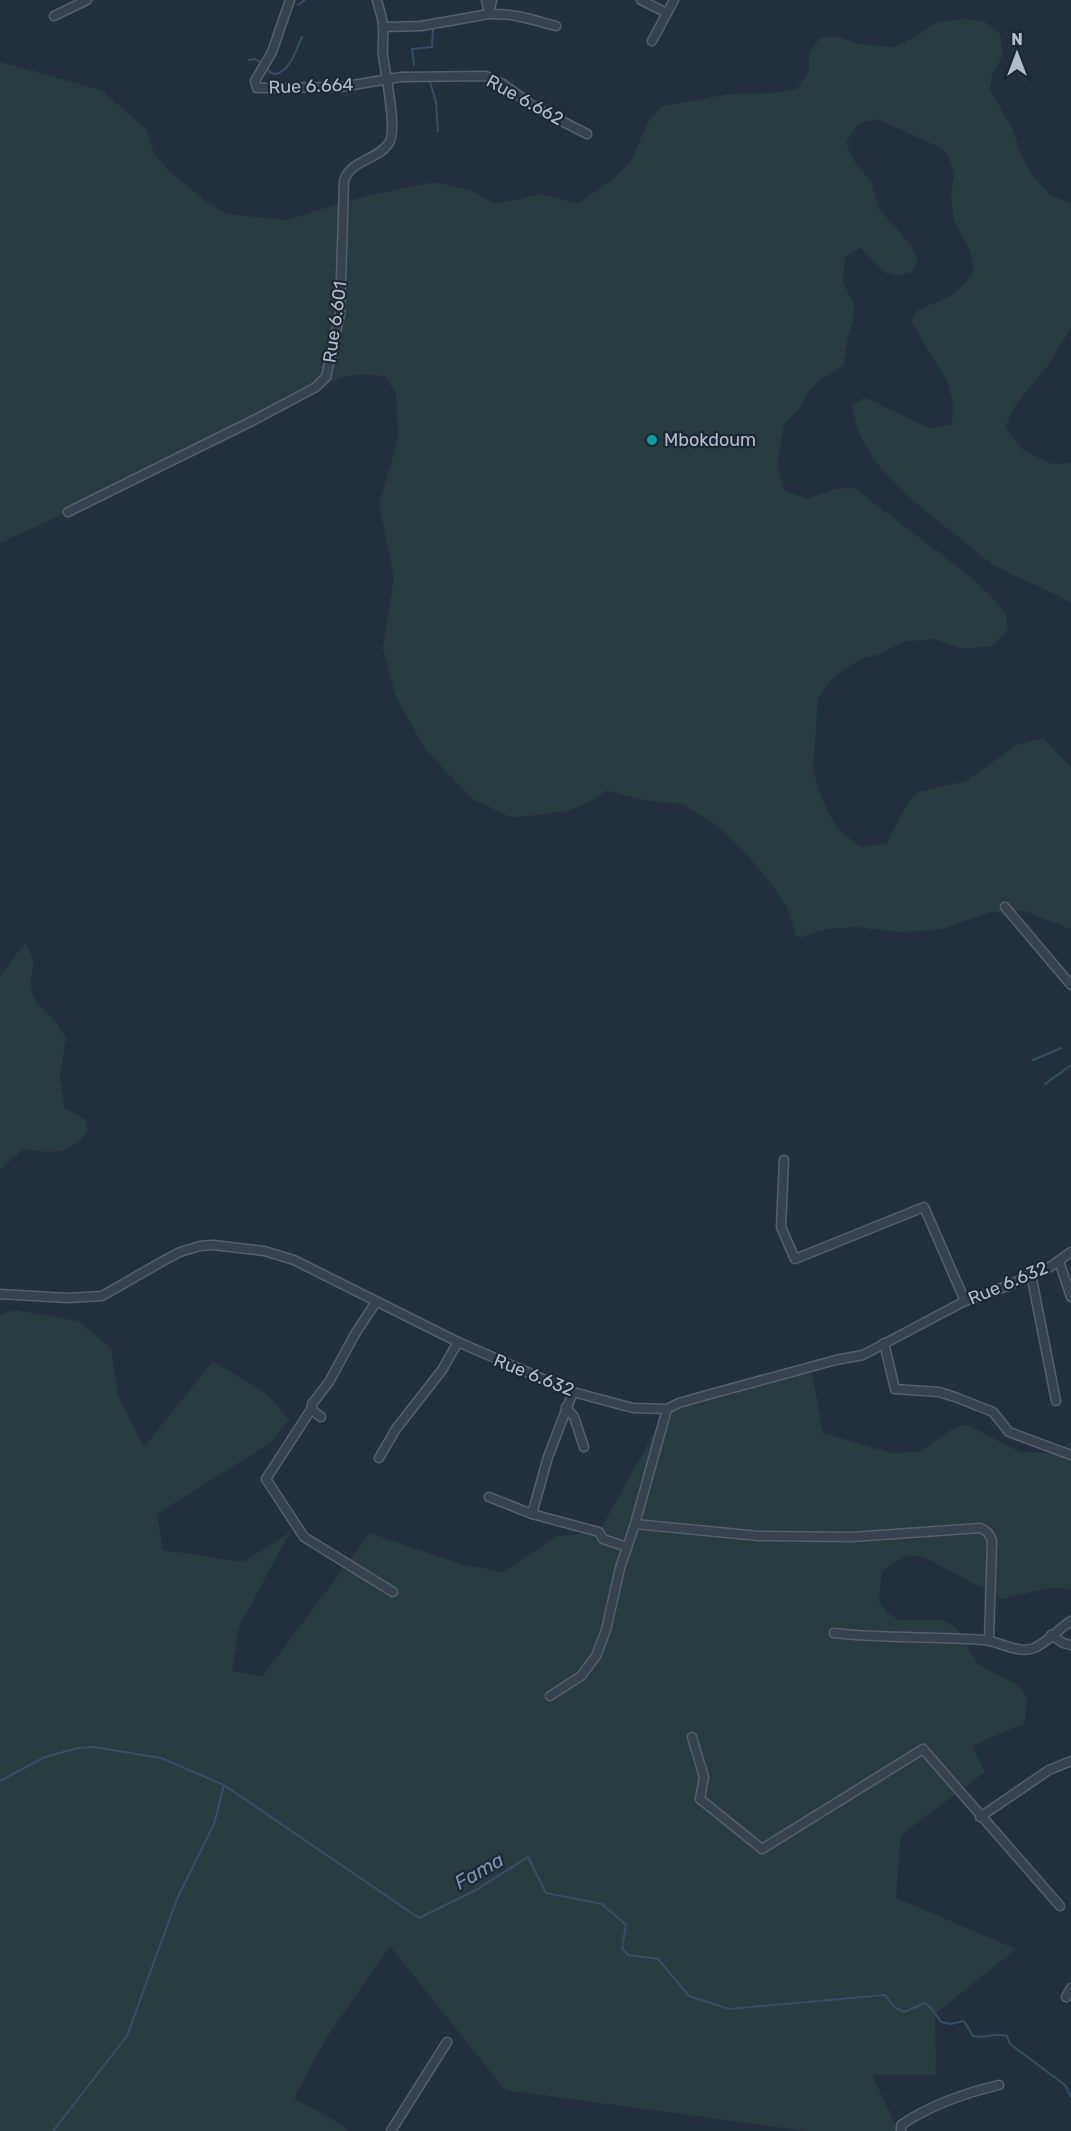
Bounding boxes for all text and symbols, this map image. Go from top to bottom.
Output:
north arrow [987,24,1047,84]
text: N [1011,30,1023,49]
street label: Rue 6.662 [483,70,567,130]
street label: Rue 6.664 [268,74,354,98]
street label: Rue 6.601 [318,280,352,364]
place label: Mbokdoum [664,429,756,451]
marker: Mbokdoum [645,433,659,447]
street label: Rue 6.632 [965,1256,1051,1310]
street label: Rue 6.632 [491,1349,577,1401]
water label: Fama [450,1847,508,1895]

